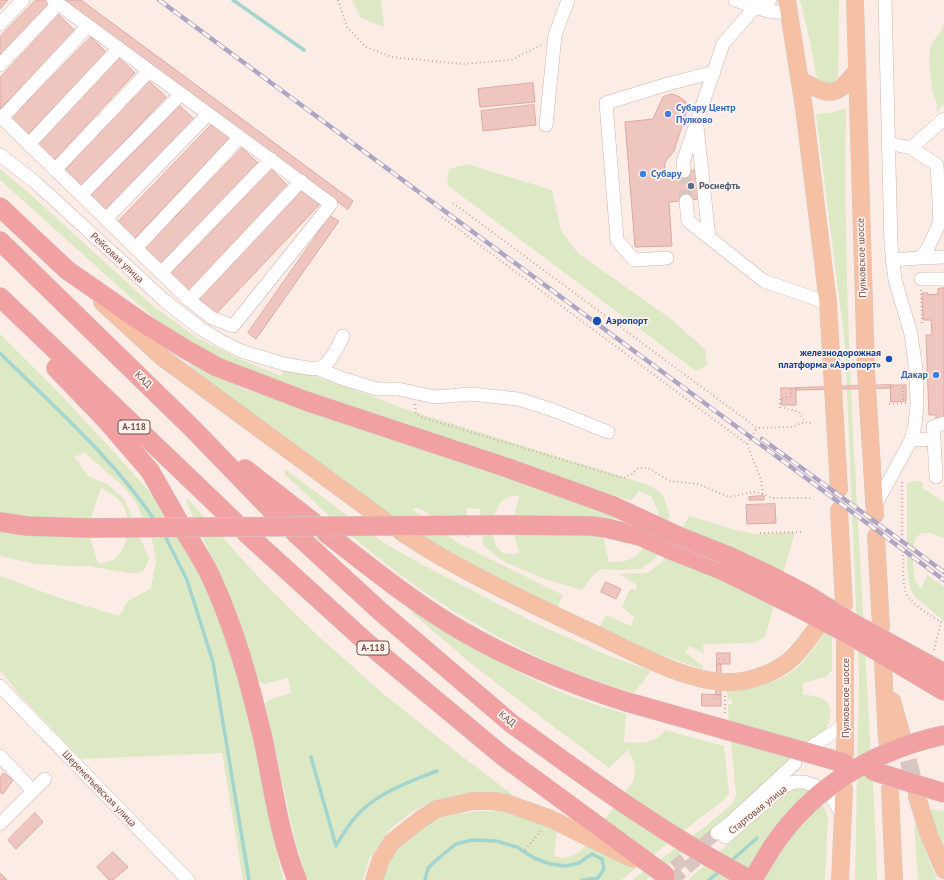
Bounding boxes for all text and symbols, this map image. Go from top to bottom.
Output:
place label: Субару Центр Пулково [676,102,736,126]
marker: Субару Центр Пулково [663,109,673,119]
place label: Субару [651,168,681,180]
marker: Субару [638,169,648,179]
place label: Роснефть [699,180,740,192]
marker: Роснефть [686,181,696,191]
street label: Пулковское шоссе [855,218,869,298]
street label: Рейсовая улица [88,230,146,286]
marker: Аэропорт [591,315,603,327]
place label: Аэропорт [606,315,648,327]
place label: железнодорожная платформа «Аэропорт» [778,347,881,370]
marker: железнодорожная платформа «Аэропорт» [884,354,894,364]
street label: КАД [132,369,154,391]
place label: Дакар [901,369,928,381]
marker: Дакар [931,370,941,380]
road number: А-118 [118,420,150,434]
road number: А-118 [357,641,389,655]
street label: Пулковское шоссе [840,658,852,738]
street label: КАД [496,708,518,730]
street label: Шереметьевская улица [59,748,139,830]
street label: Стартовая улица [727,783,789,837]

